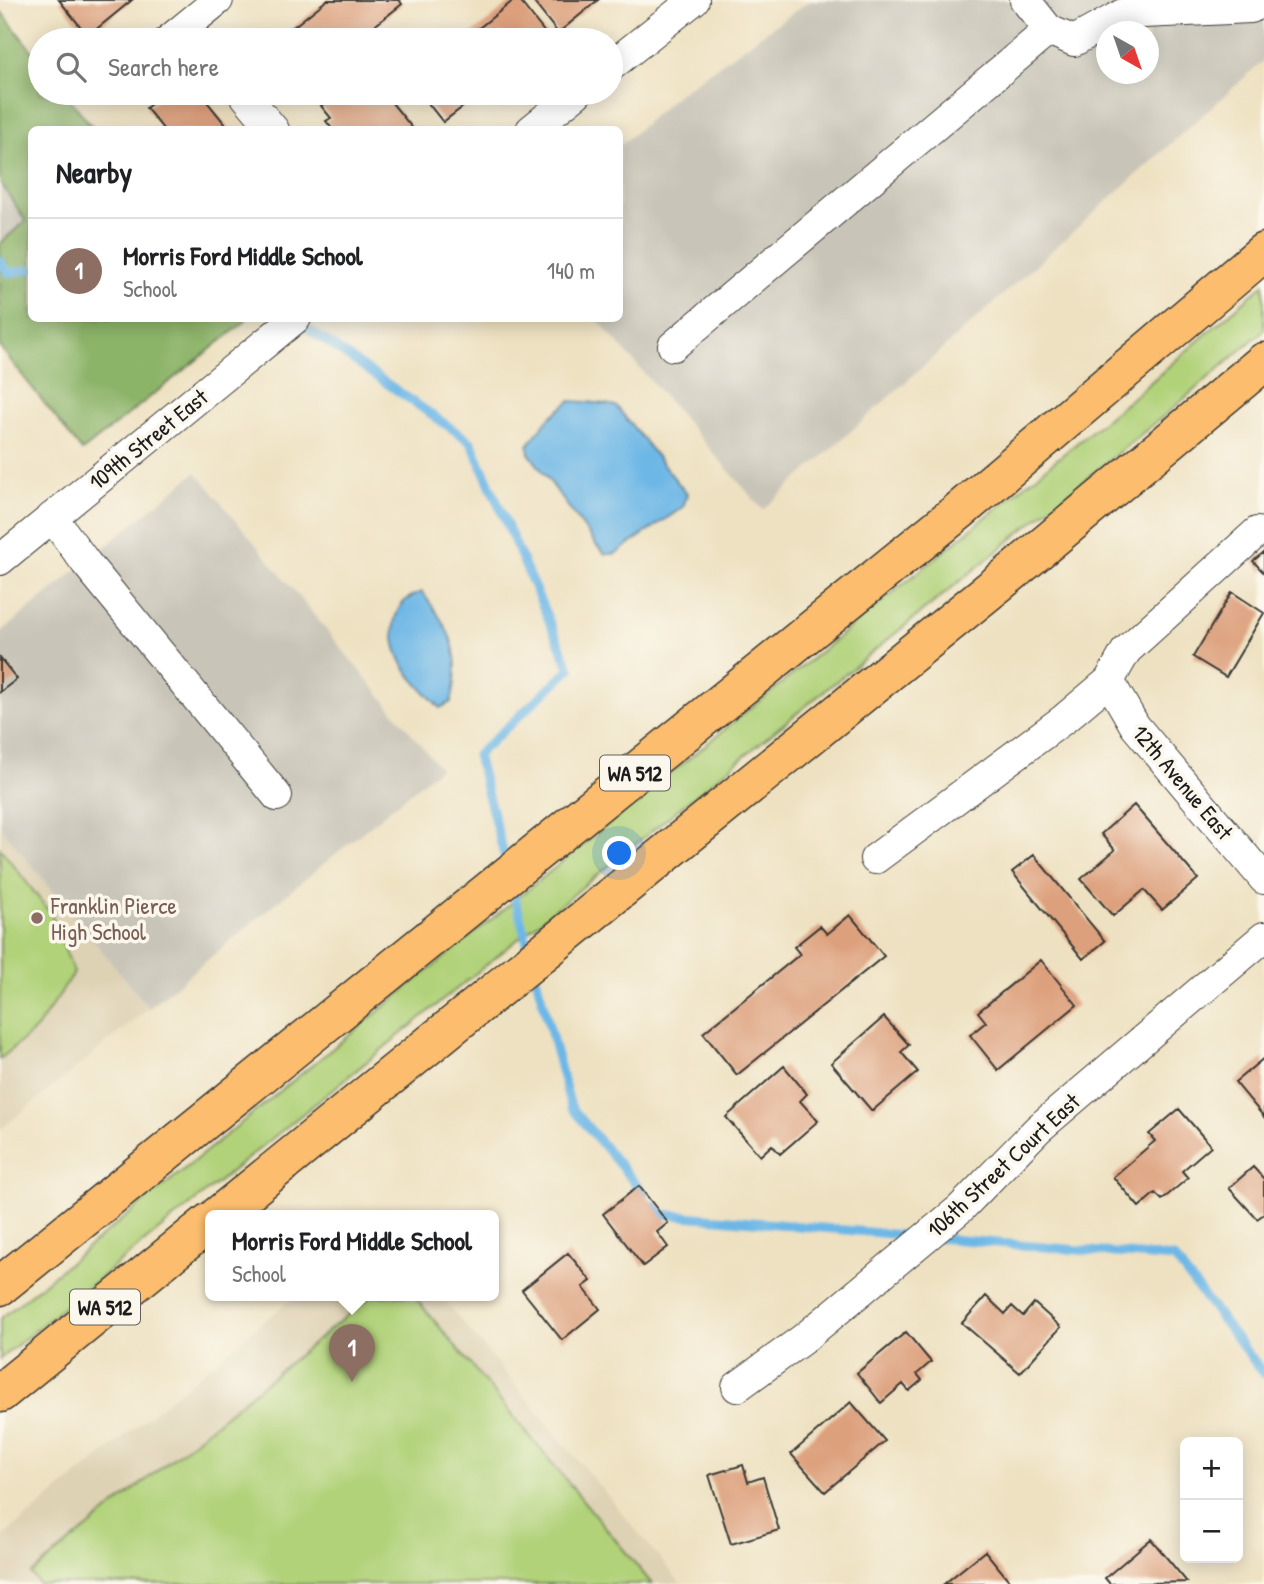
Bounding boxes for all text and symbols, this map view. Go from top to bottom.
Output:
north arrow [1096,21,1159,84]
search box [28,28,623,105]
icon: search [52,48,90,86]
text: Search here [108,49,219,84]
text: Nearby [56,152,132,192]
text: Morris Ford Middle School [123,238,363,273]
text: 1 [75,255,83,286]
text: 140 m [547,255,595,286]
text: School [123,273,177,304]
street label: 109th Street East [82,381,215,497]
street label: 12th Avenue East [1126,718,1241,847]
road number: WA 512 [600,756,670,790]
your location [602,836,636,870]
place label: Franklin Pierce High School [50,890,177,947]
marker: Franklin Pierce High School [29,910,45,926]
street label: 106th Street Court East [920,1085,1087,1244]
popup [205,1210,499,1301]
text: Morris Ford Middle School [232,1223,472,1258]
text: School [232,1258,286,1289]
road number: WA 512 [70,1290,140,1324]
pin: 1 [329,1324,375,1382]
map controls [1180,1437,1243,1563]
button: + [1180,1437,1243,1500]
button: − [1180,1500,1243,1563]

